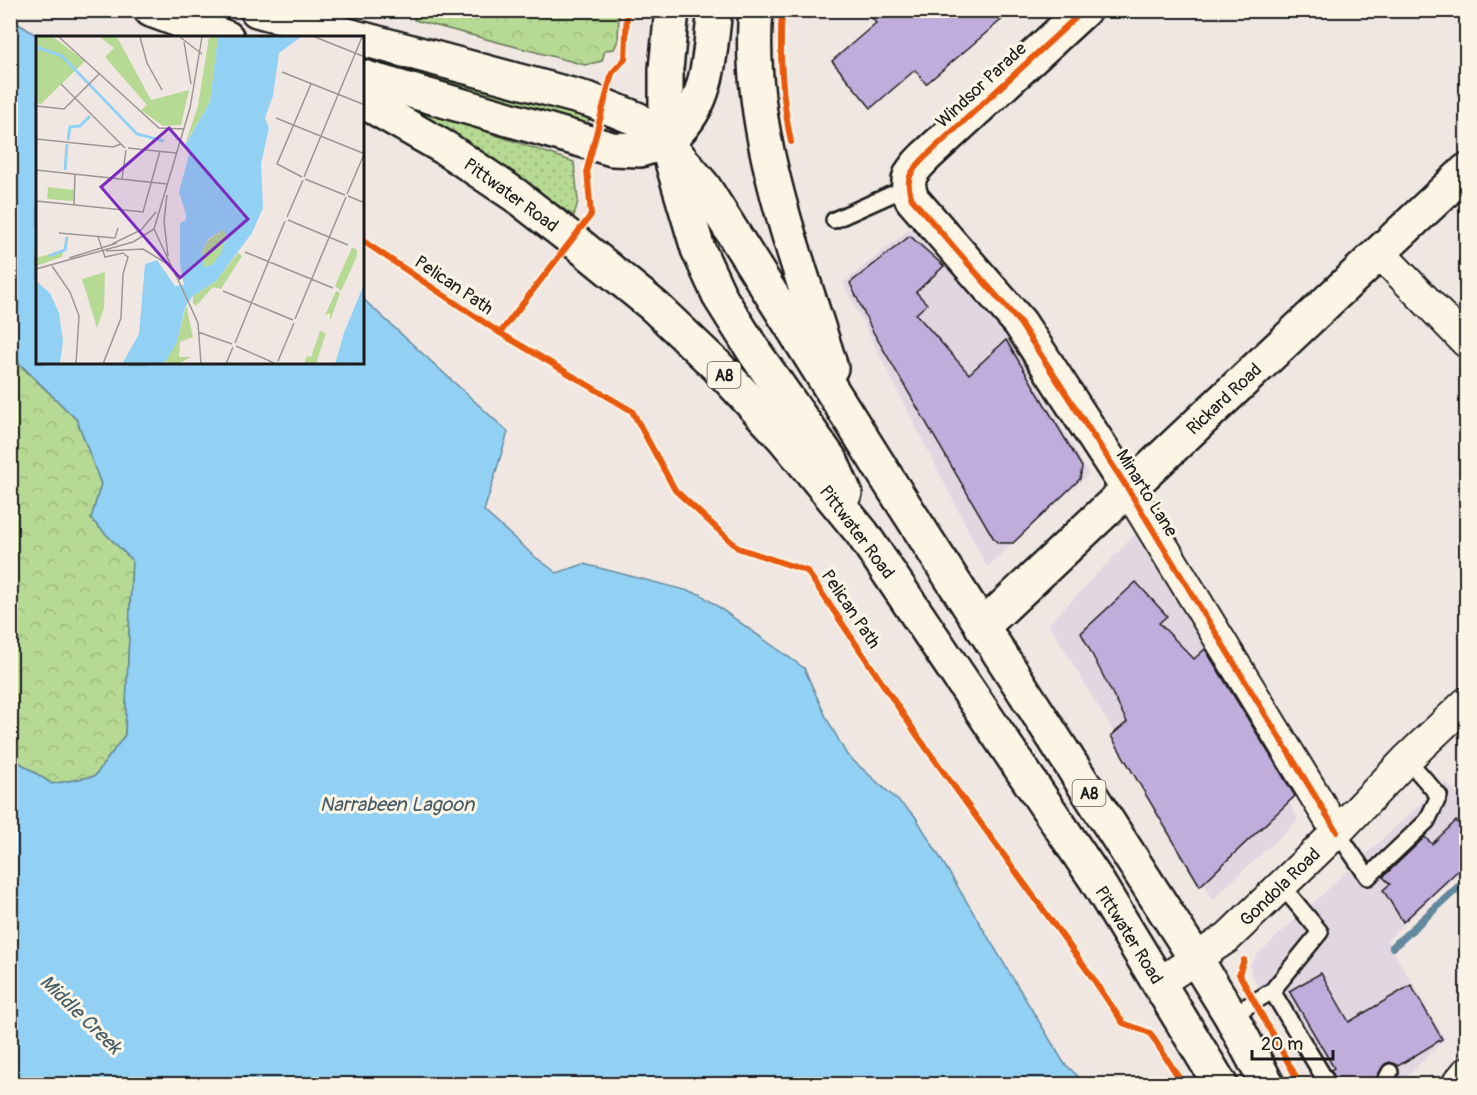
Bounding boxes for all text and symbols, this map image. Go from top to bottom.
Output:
inset map [36,36,364,364]
street label: Windsor Parade [931,37,1032,133]
street label: Pittwater Road [459,153,563,237]
street label: Pelican Path [410,251,498,320]
street label: Rickard Road [1182,359,1267,440]
road number: A8 [708,362,740,388]
street label: Minarto Lane [1111,445,1183,541]
street label: Pittwater Road [814,481,899,584]
street label: Pelican Path [816,565,885,653]
road number: A8 [1072,780,1106,806]
water label: Narrabeen Lagoon [320,792,476,817]
street label: Gondola Road [1235,843,1326,932]
street label: Pittwater Road [1089,882,1168,989]
water label: Middle Creek [35,969,128,1061]
scale bar [1252,1023,1333,1061]
text: 20 m [1261,1033,1303,1056]

